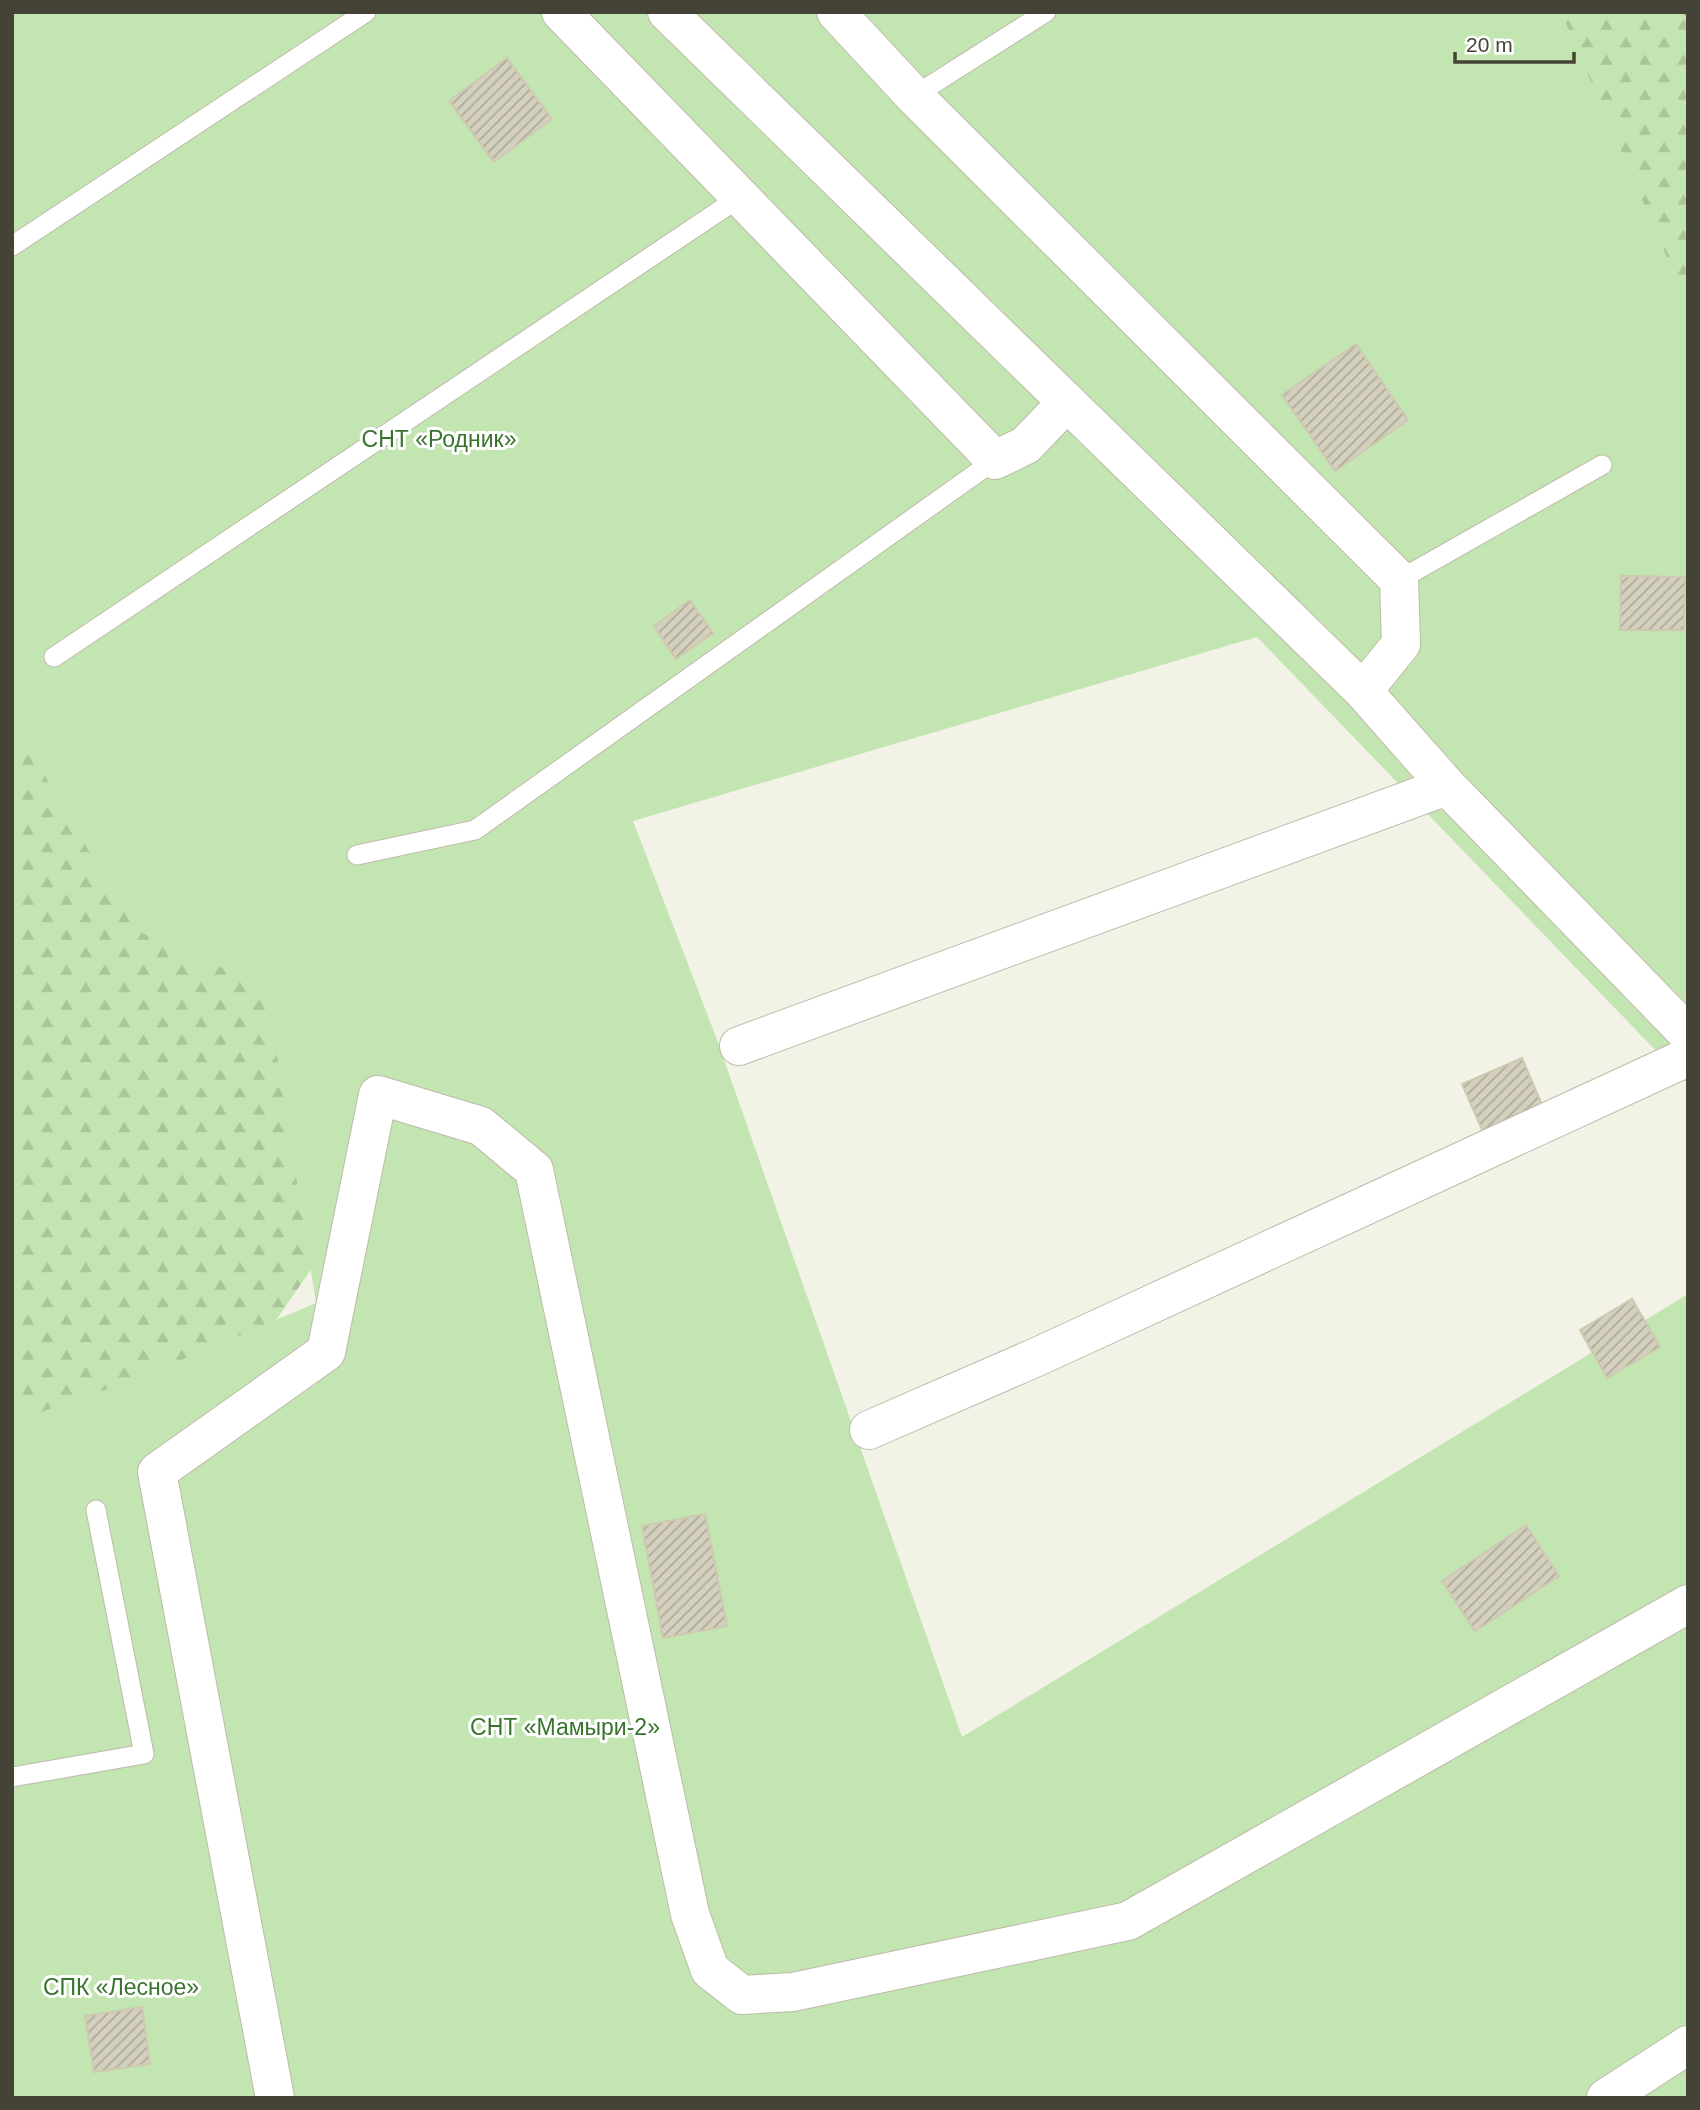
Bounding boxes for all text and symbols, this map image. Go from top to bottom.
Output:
scale bar [1455,21,1574,65]
text: 20 m [1466,33,1513,56]
park label: СНТ «Родник» [362,426,516,452]
park label: СНТ «Мамыри-2» [470,1714,660,1740]
park label: СПК «Лесное» [43,1974,199,2000]

